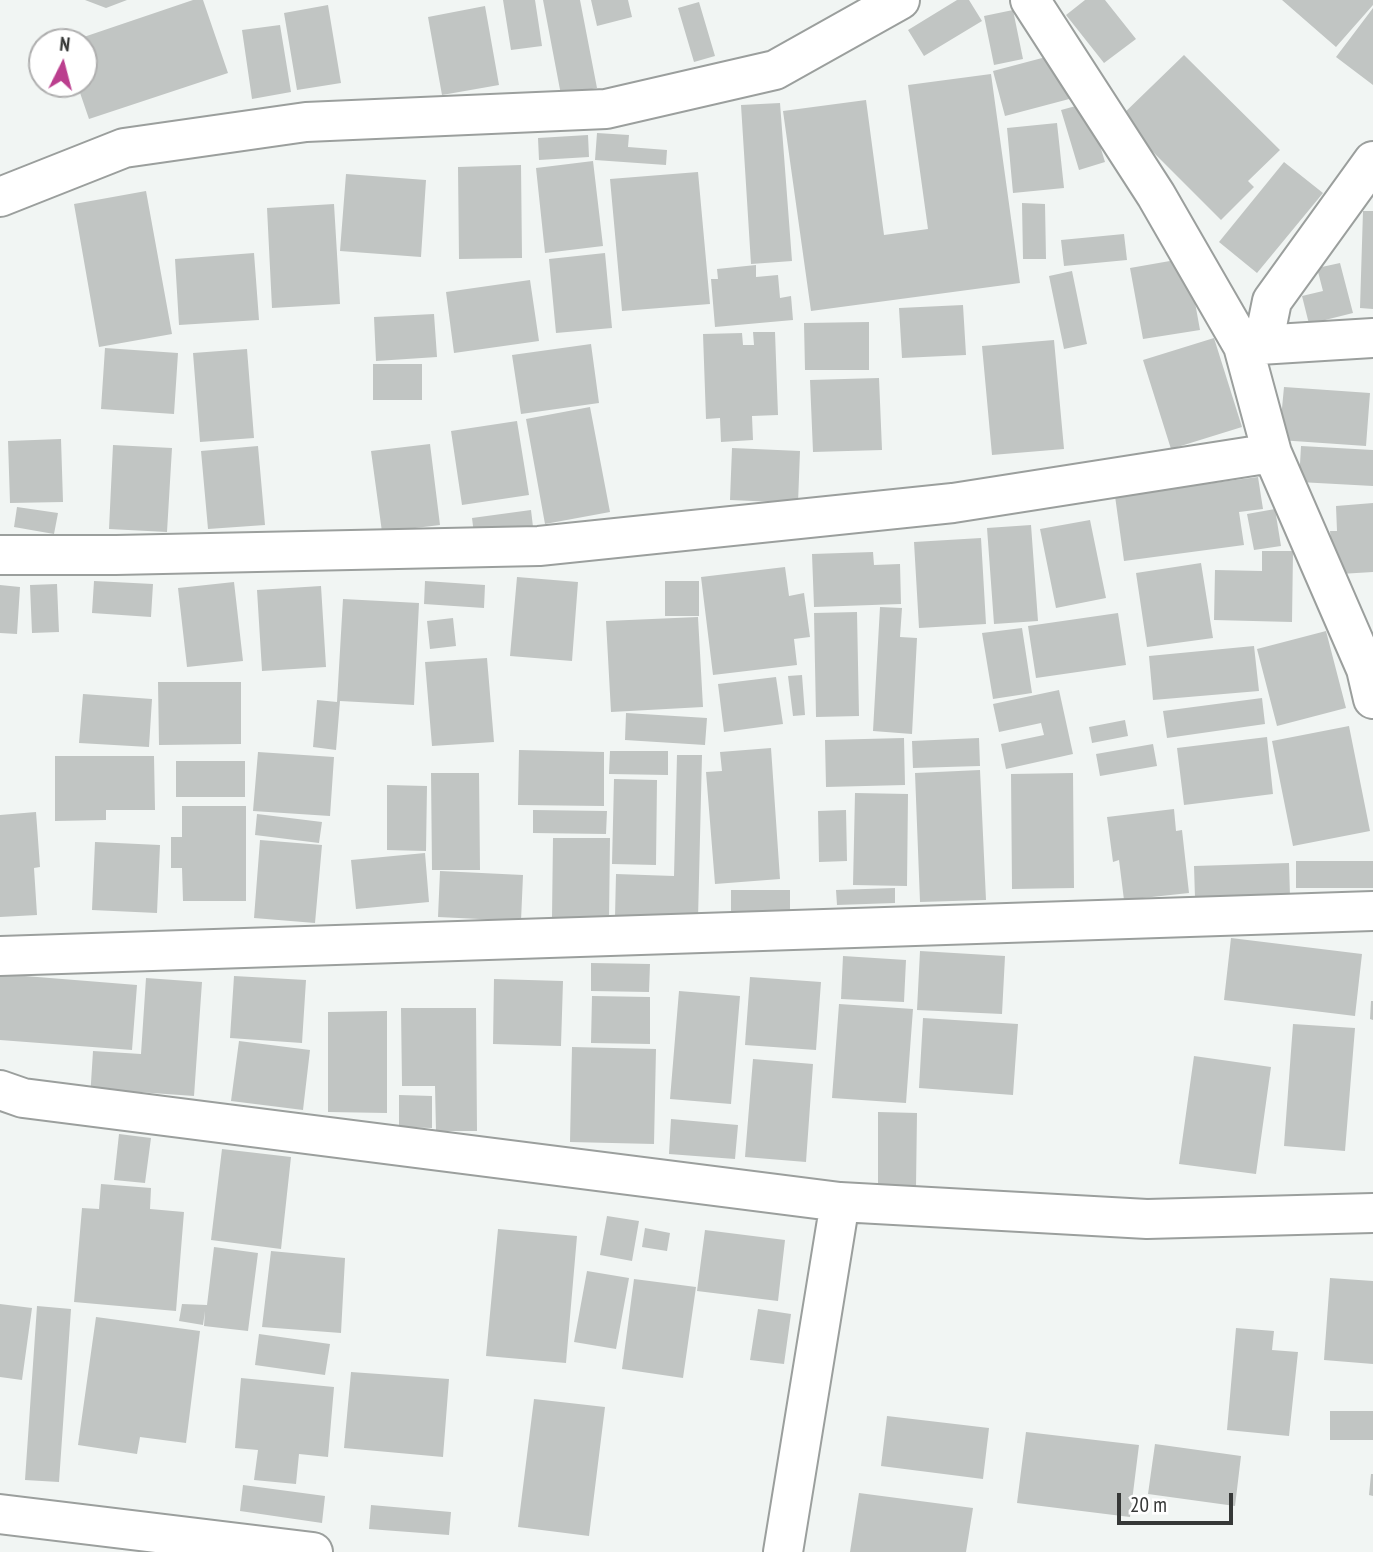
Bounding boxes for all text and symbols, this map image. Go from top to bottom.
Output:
north arrow [28,28,98,98]
text: N [59,32,71,57]
scale bar [1121,1478,1236,1522]
text: 20 m [1130,1491,1167,1518]

